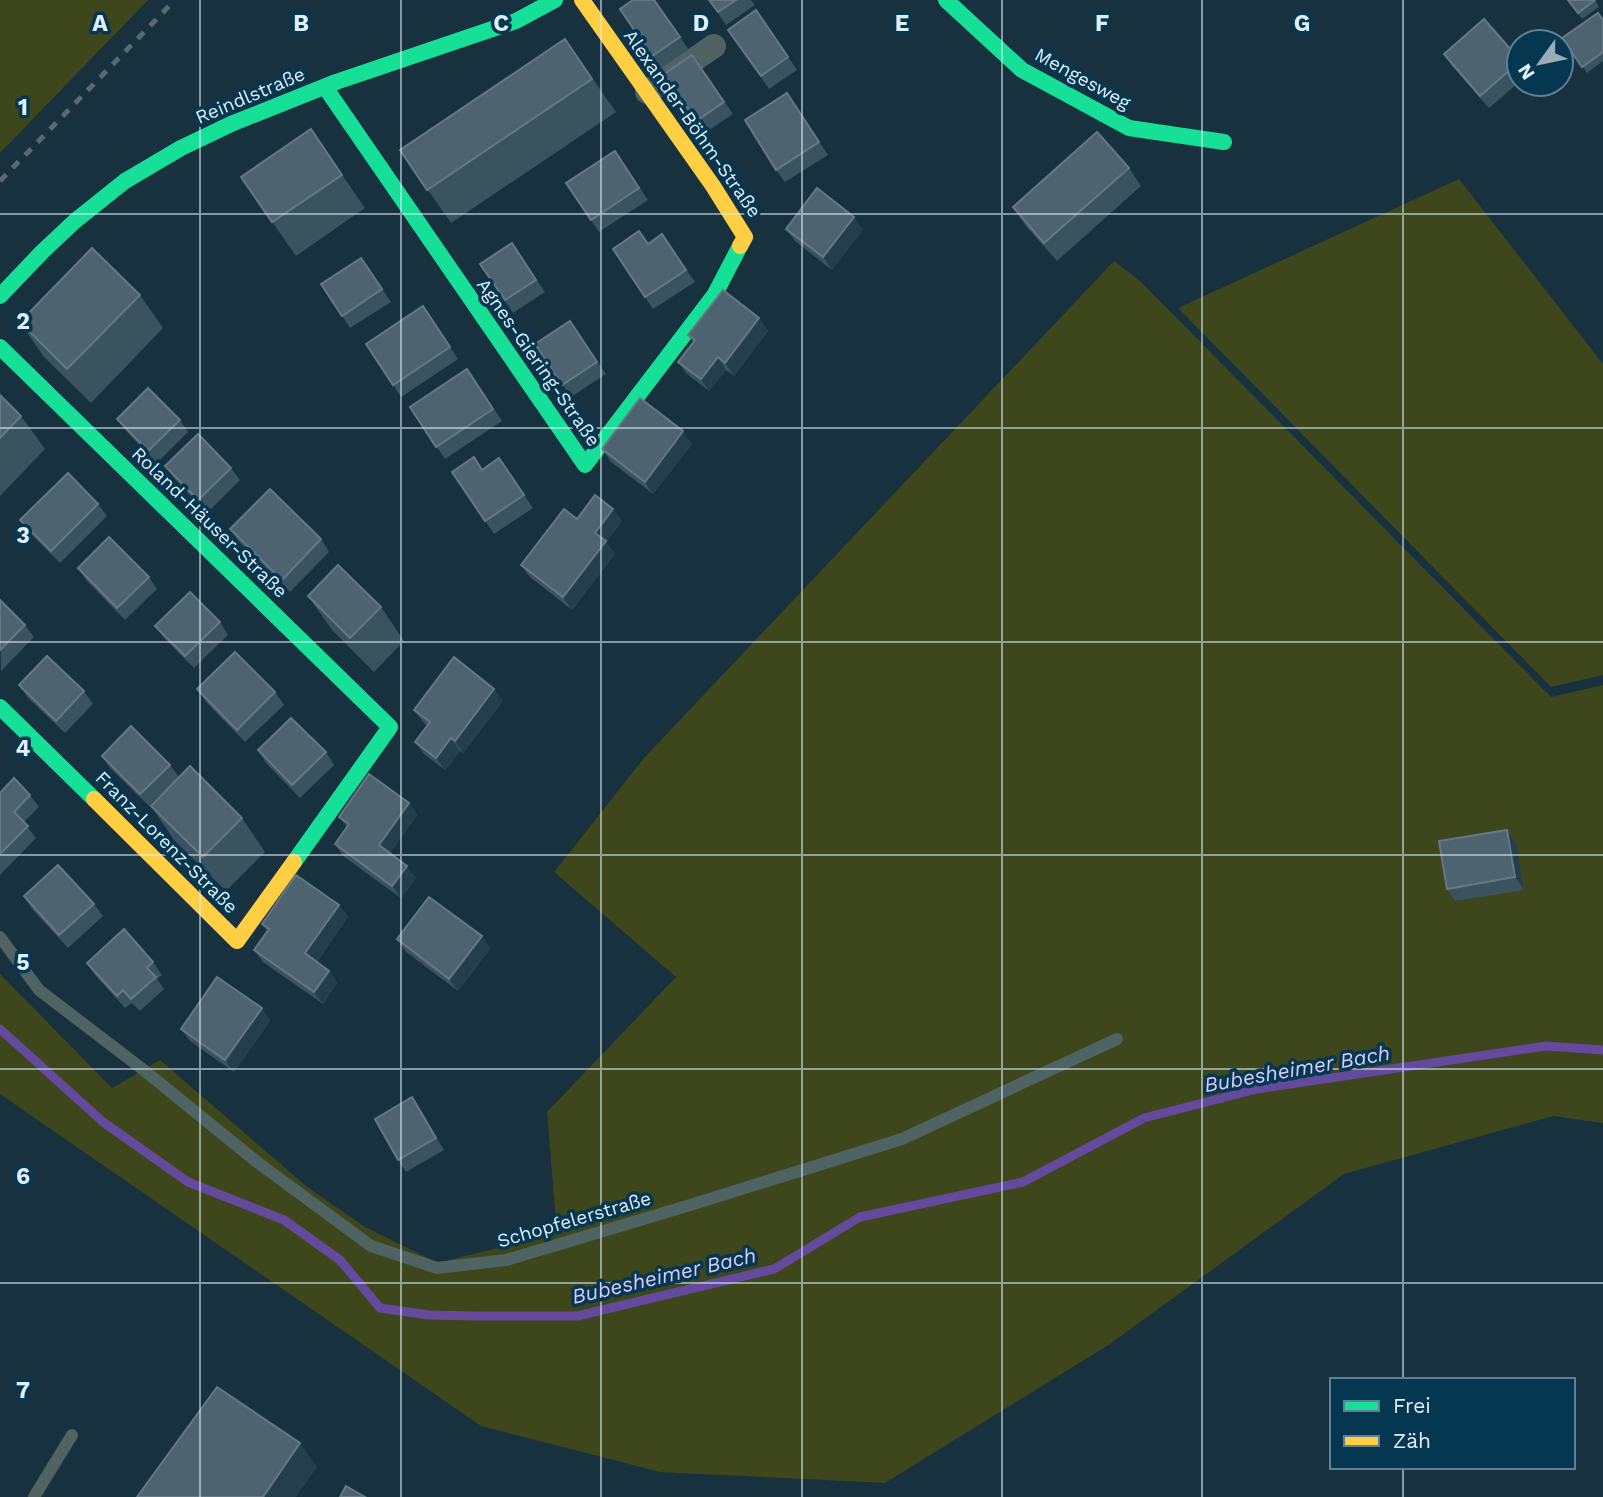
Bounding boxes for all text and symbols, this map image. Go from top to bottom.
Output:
text: A [92,10,108,37]
text: B [293,10,309,37]
text: C [493,10,509,37]
text: D [693,10,709,37]
text: E [895,10,909,37]
text: F [1095,10,1109,37]
text: G [1294,10,1310,37]
street label: Alexander-Böhm-Straße [619,25,766,222]
north arrow [1505,28,1575,98]
street label: Mengesweg [1031,43,1135,115]
text: N [1513,60,1540,84]
street label: Reindlstraße [192,62,308,129]
text: 1 [18,94,28,121]
street label: Agnes-Giering-Straße [472,274,605,451]
text: 2 [16,308,30,335]
street label: Roland-Häuser-Straße [127,442,292,603]
text: 3 [16,522,30,549]
text: 4 [16,735,31,762]
street label: Franz-Lorenz-Straße [91,766,243,918]
text: 5 [16,949,30,976]
water label: Bubesheimer Bach [1202,1040,1392,1097]
text: 6 [16,1163,30,1190]
street label: Schopfelerstraße [495,1187,654,1252]
water label: Bubesheimer Bach [569,1242,758,1309]
text: 7 [16,1377,30,1404]
legend [1330,1378,1575,1469]
text: Frei [1393,1393,1431,1418]
text: Zäh [1393,1428,1431,1453]

